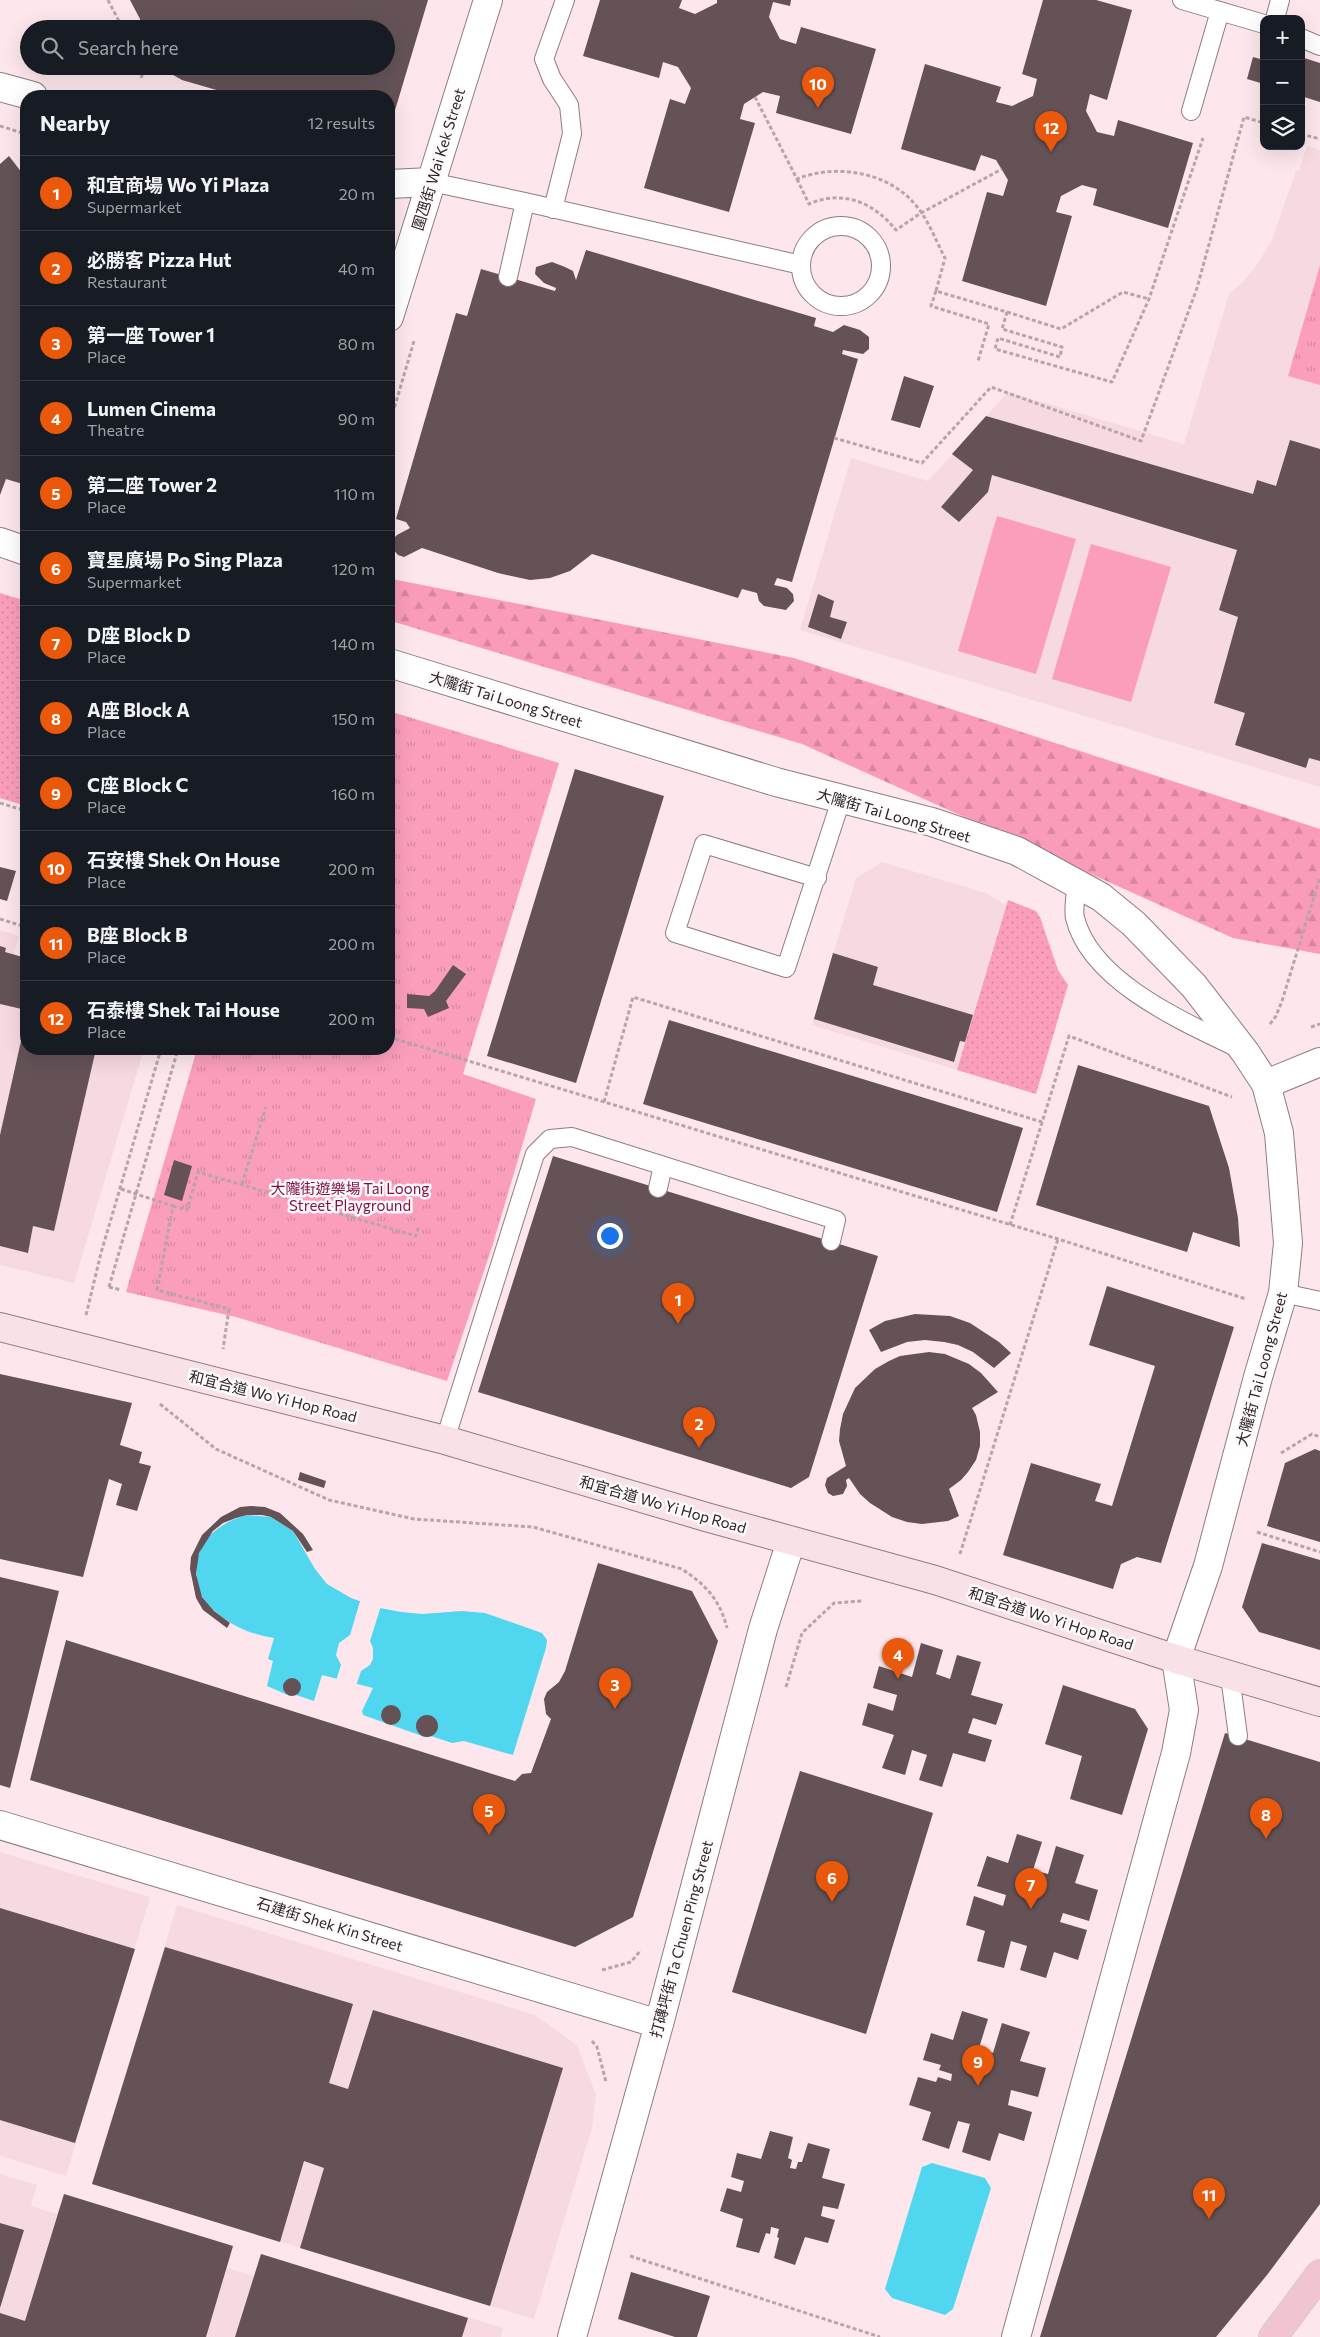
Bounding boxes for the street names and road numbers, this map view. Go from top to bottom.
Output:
street label: 圍乪街 Wai Kek Street [408,86,468,232]
street label: 大隴街 Tai Loong Street [427,667,585,731]
street label: 大隴街 Tai Loong Street [815,784,973,846]
street label: 大隴街 Tai Loong Street [1232,1290,1290,1448]
street label: 和宜合道 Wo Yi Hop Road [187,1366,359,1426]
street label: 和宜合道 Wo Yi Hop Road [578,1472,748,1536]
street label: 和宜合道 Wo Yi Hop Road [966,1583,1136,1653]
street label: 打磚坪街 Ta Chuen Ping Street [646,1838,716,2040]
street label: 石建街 Shek Kin Street [255,1893,405,1955]

